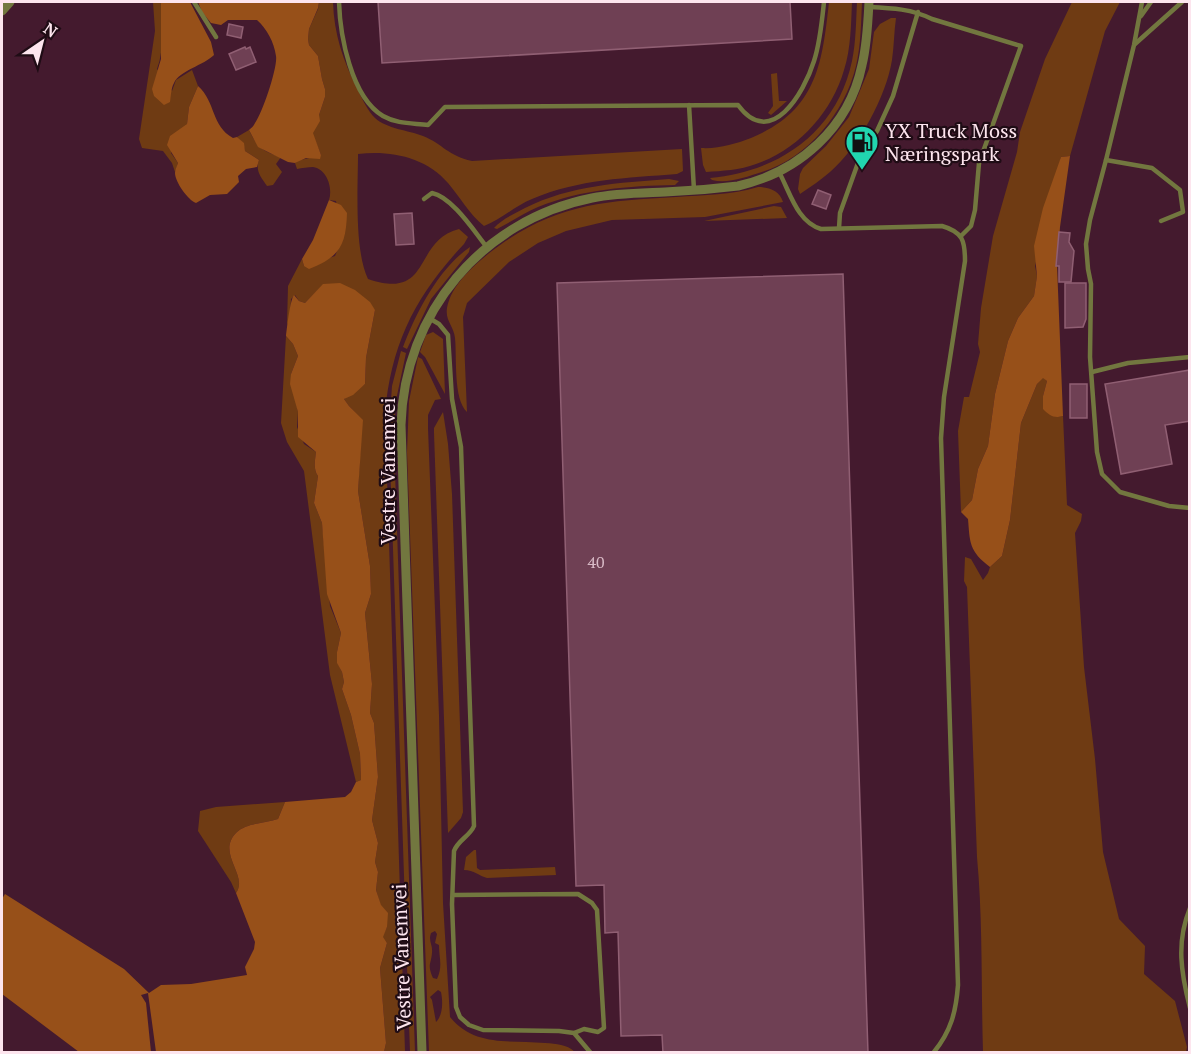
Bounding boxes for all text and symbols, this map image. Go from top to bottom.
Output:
north arrow [12,12,72,72]
text: N [39,17,62,42]
place label: YX Truck Moss Næringspark [885,117,1017,167]
fuel station icon: YX Truck Moss Næringspark [844,124,880,171]
street label: Vestre Vanemvei [374,397,401,545]
house number: 40 [587,551,605,573]
street label: Vestre Vanemvei [385,883,417,1031]

